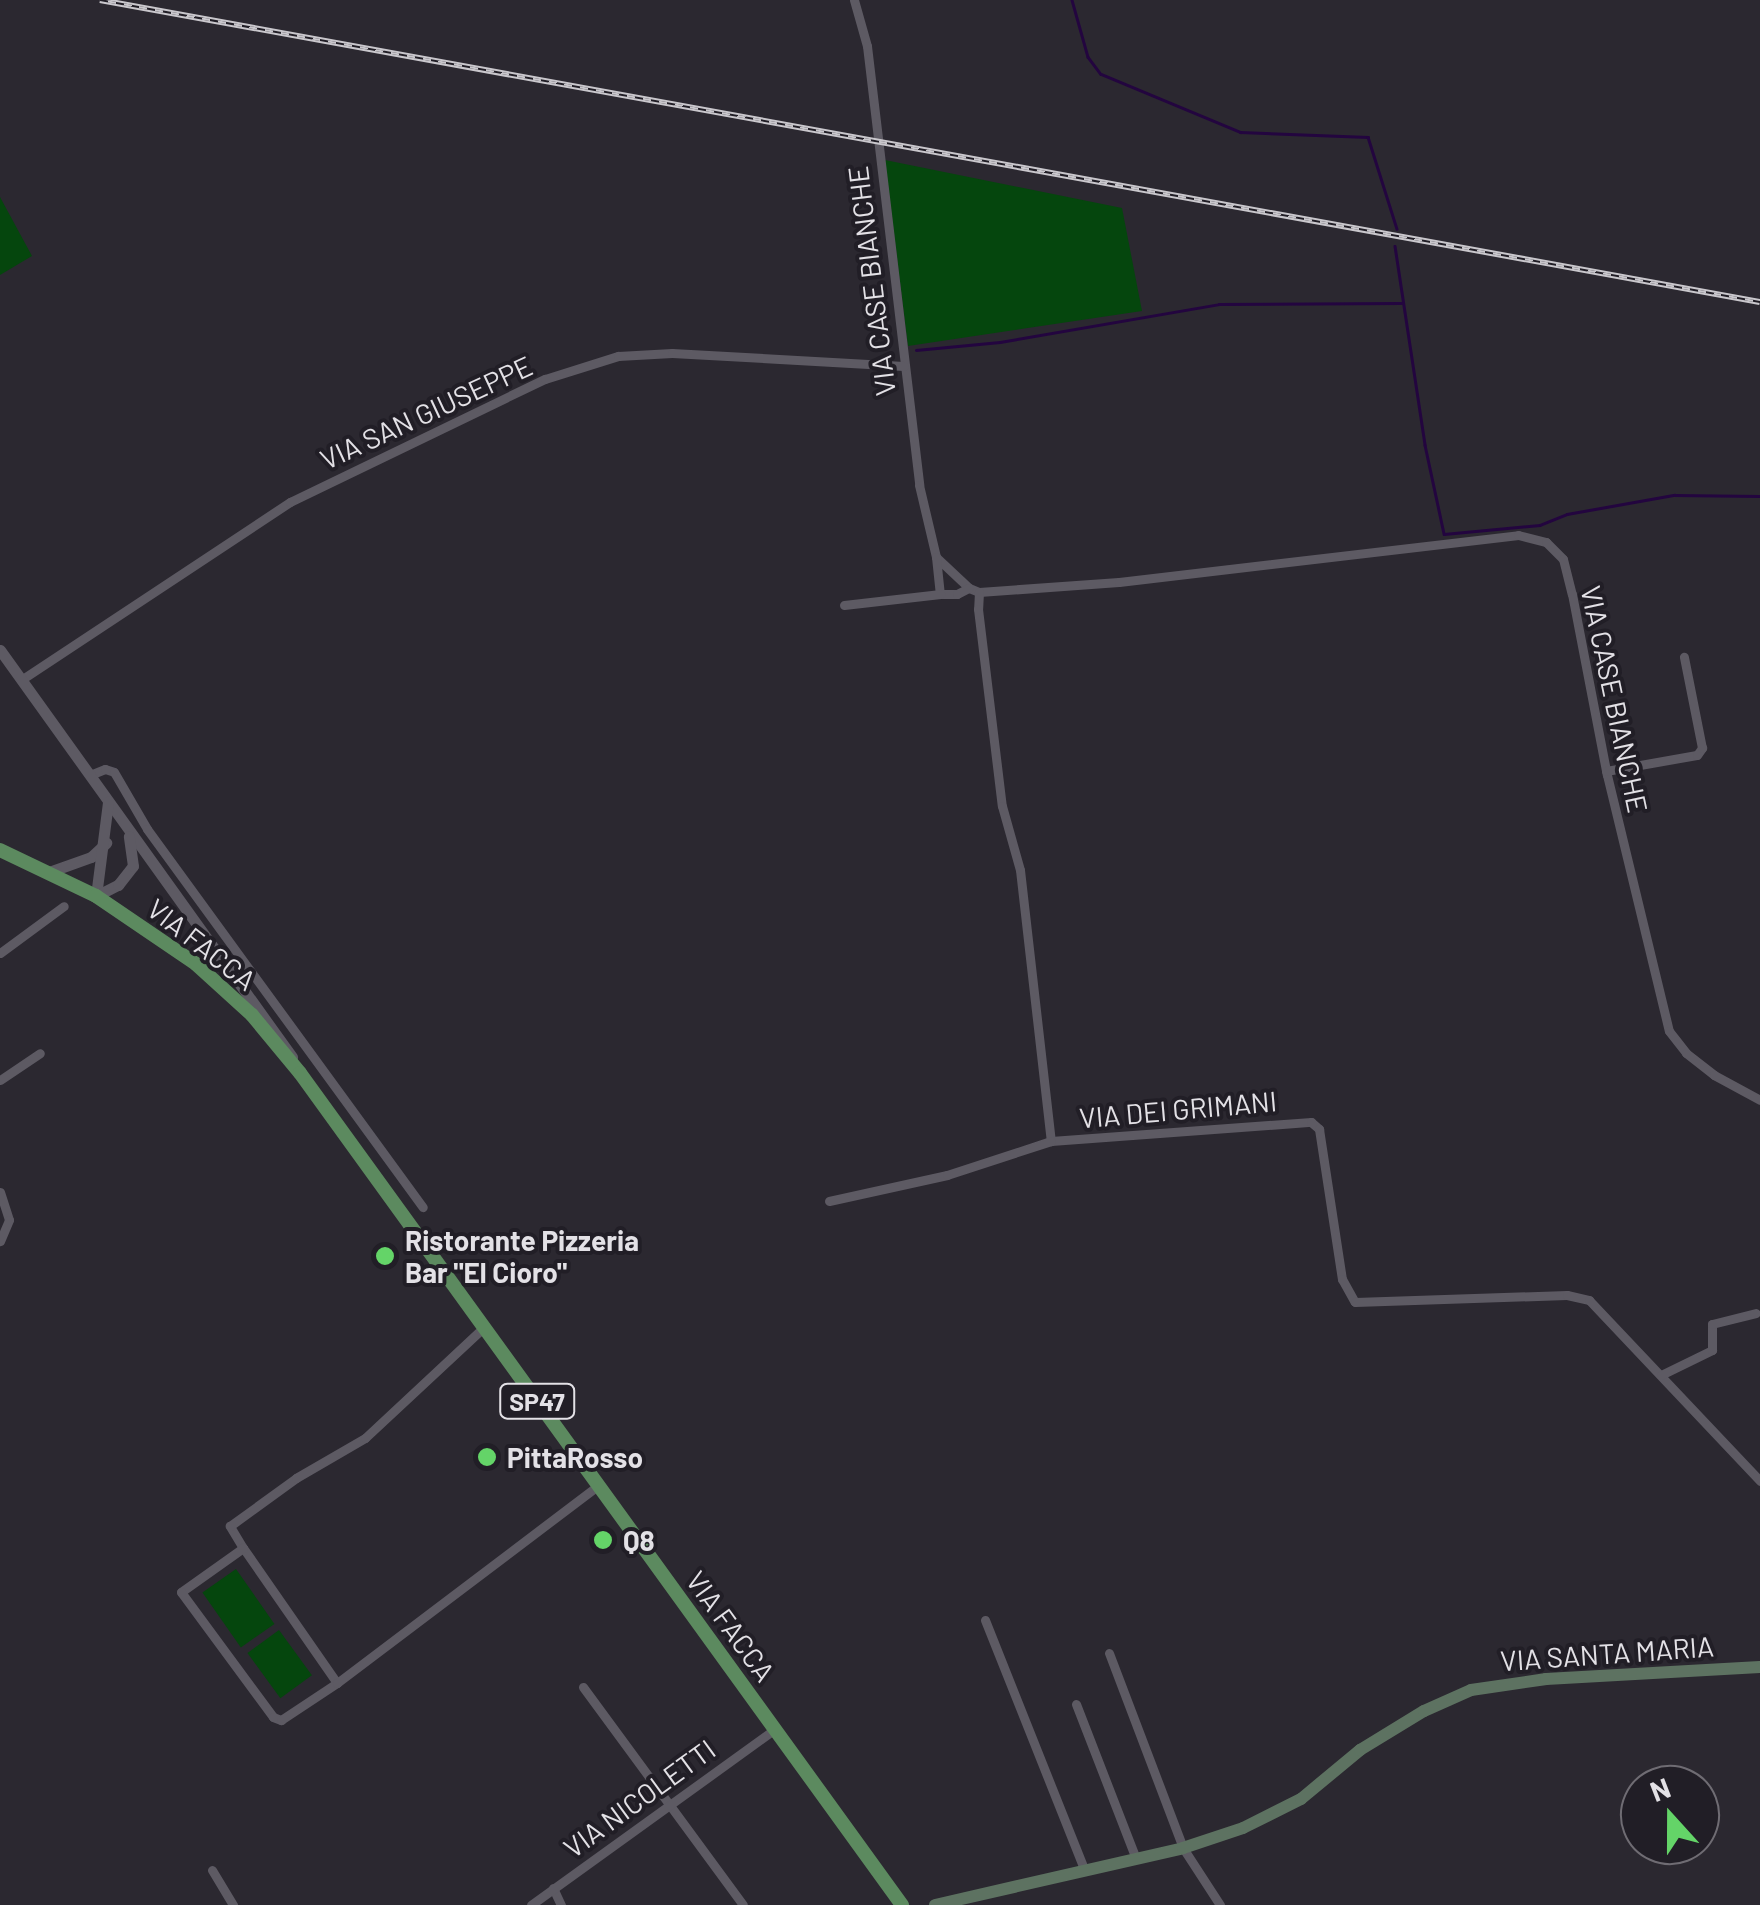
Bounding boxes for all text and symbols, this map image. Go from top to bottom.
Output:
street label: VIA CASE BIANCHE [840,164,902,398]
street label: VIA SAN GIUSEPPE [315,348,537,476]
street label: VIA CASE BIANCHE [1575,582,1655,816]
street label: VIA FACCA [141,891,263,997]
street label: VIA DEI GRIMANI [1078,1084,1278,1134]
place label: Ristorante Pizzeria Bar "El Cioro" [405,1223,639,1289]
marker: Ristorante Pizzeria Bar "El Cioro" [374,1245,396,1267]
road number: SP47 [497,1381,577,1421]
place label: PittaRosso [507,1440,643,1474]
marker: PittaRosso [476,1446,498,1468]
place label: Q8 [623,1523,655,1557]
marker: Q8 [592,1529,614,1551]
street label: VIA FACCA [680,1564,782,1688]
street label: VIA SANTA MARIA [1499,1629,1715,1677]
street label: VIA NICOLETTI [557,1732,721,1864]
north arrow [1620,1765,1720,1865]
text: N [1645,1770,1675,1808]

